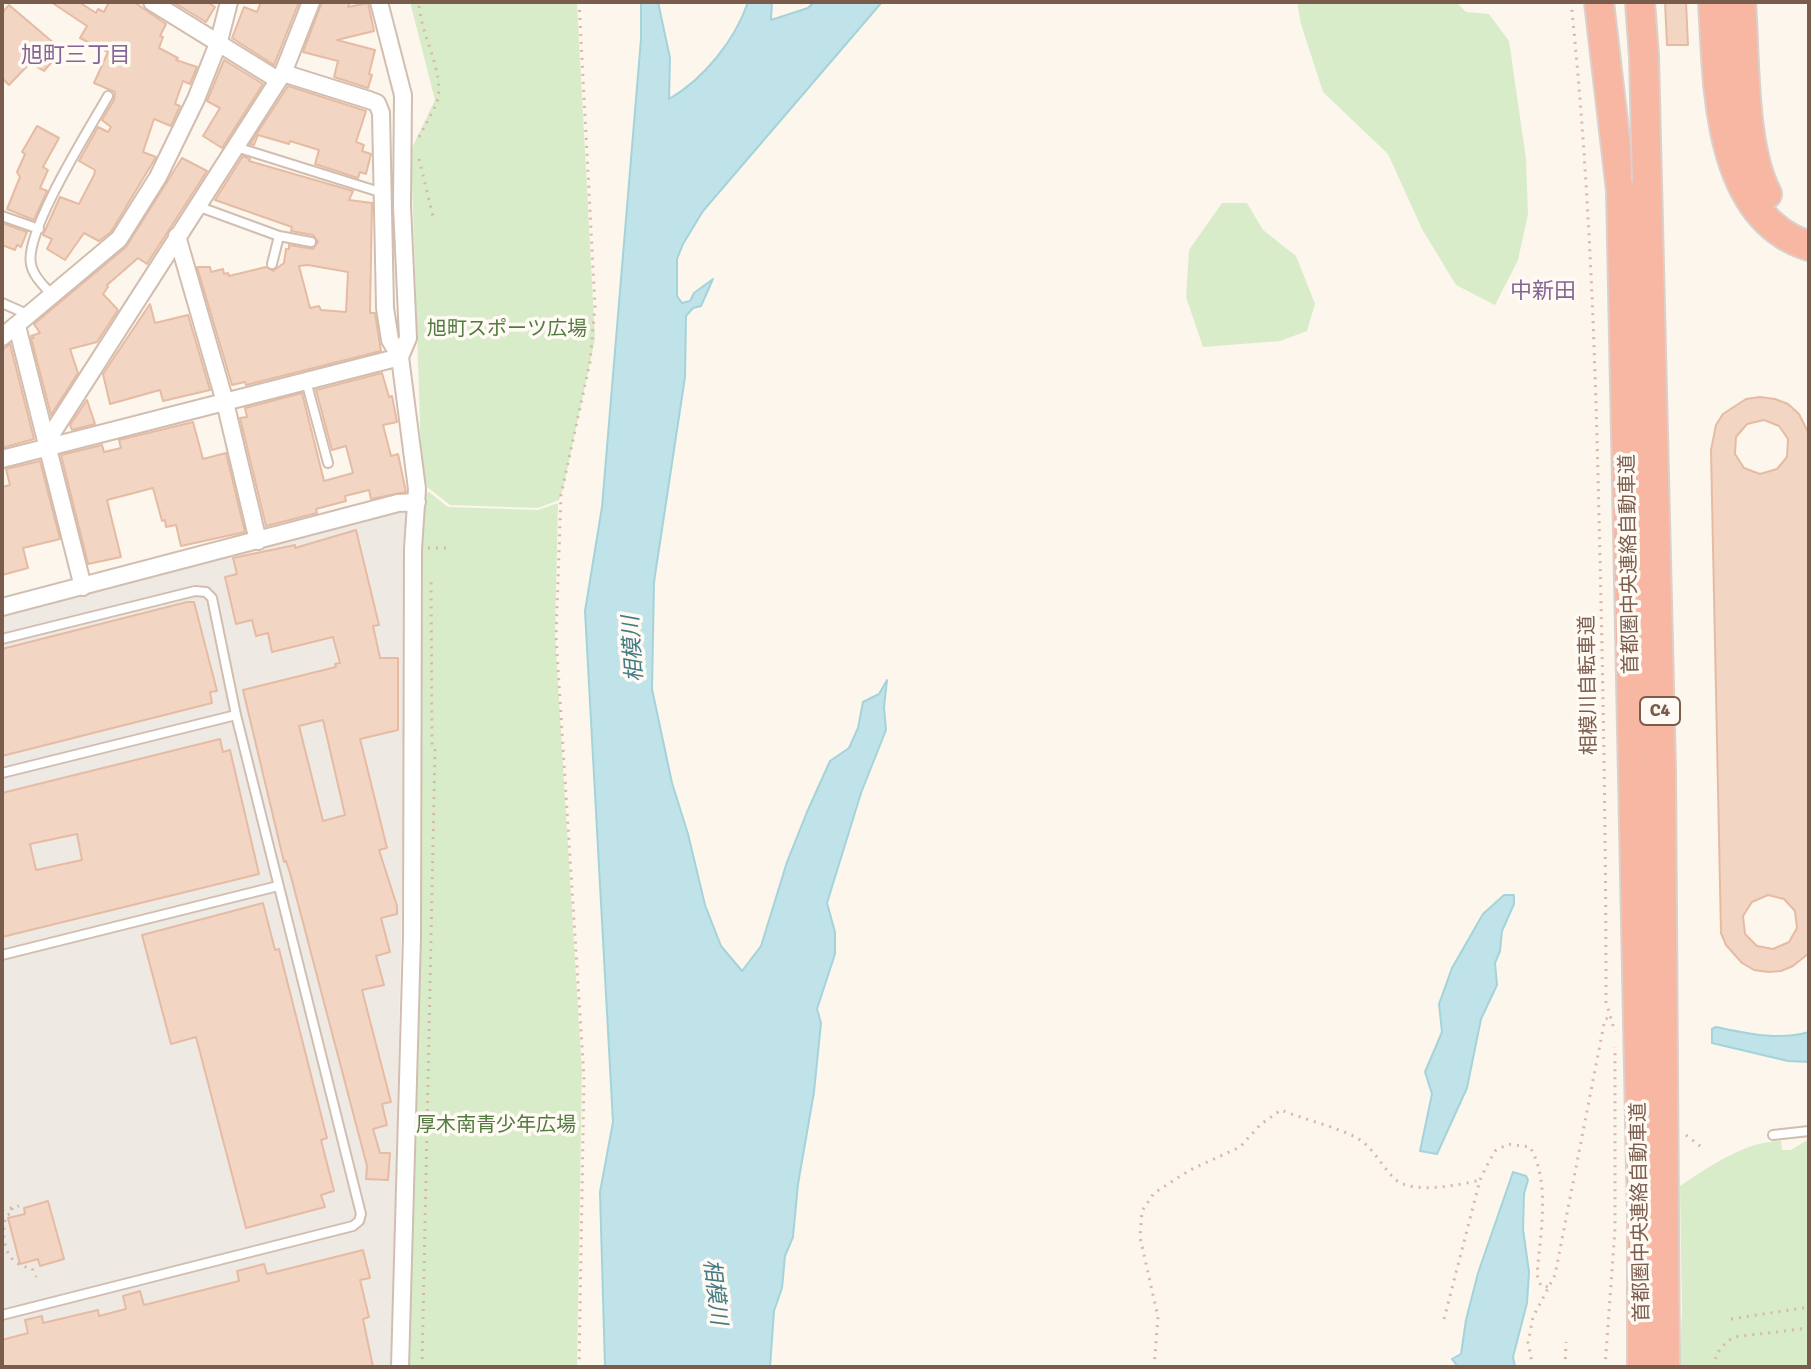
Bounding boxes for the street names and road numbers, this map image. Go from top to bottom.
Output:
street label: 首都圏中央連絡自動車道 [1616,454,1644,674]
street label: 相模川自転車道 [1576,615,1602,755]
road number: C4 [1640,697,1680,725]
street label: 首都圏中央連絡自動車道 [1627,1102,1655,1322]

